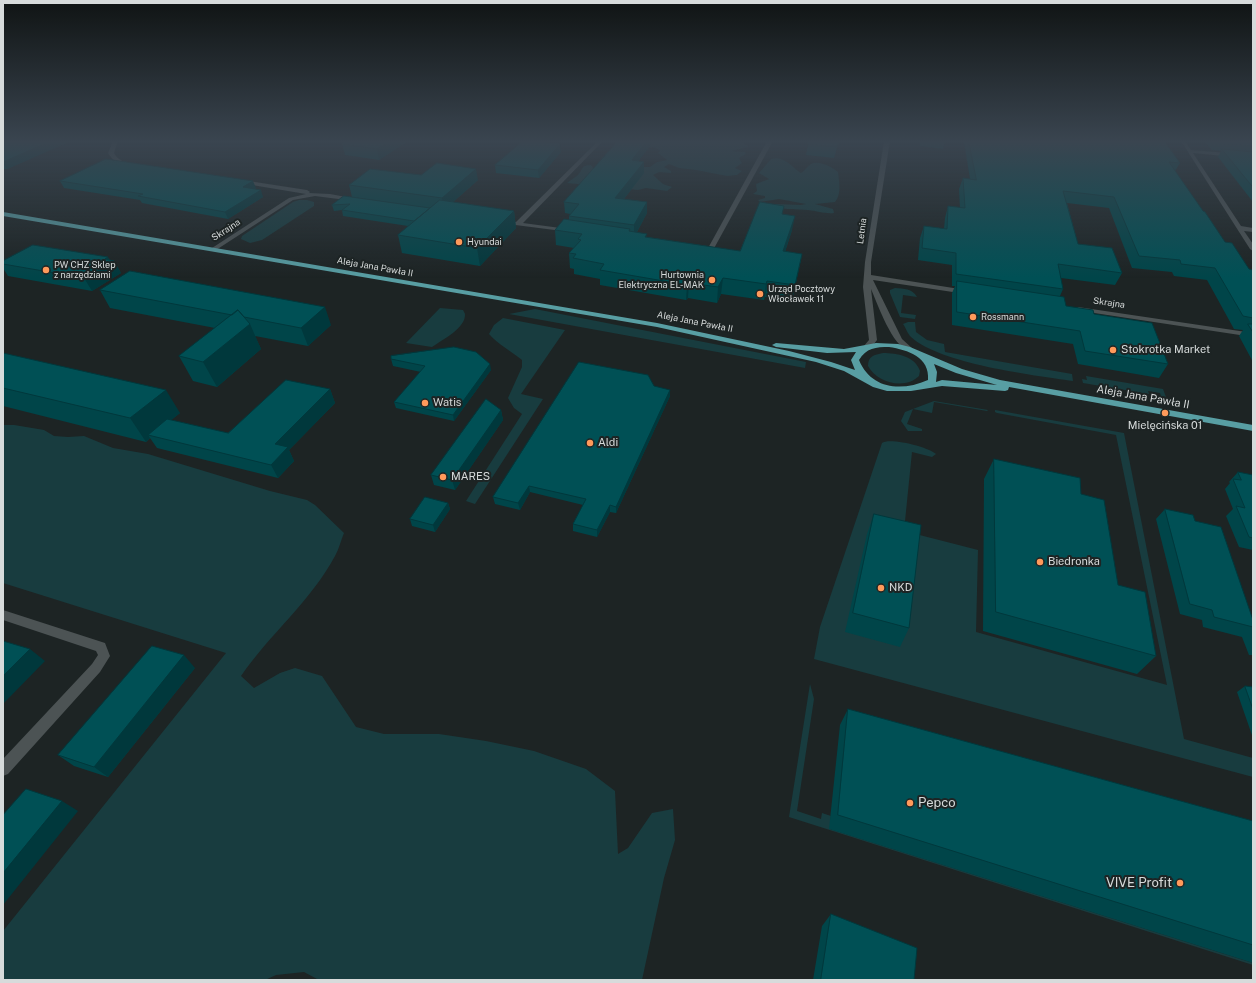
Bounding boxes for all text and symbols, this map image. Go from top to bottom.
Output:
street label: Skrajna [210,217,242,243]
street label: Letnia [855,217,869,245]
marker: Hyundai [454,237,464,247]
place label: Hyundai [467,237,502,247]
street label: Aleja Jana Pawła II [336,255,414,279]
place label: PW CHZ Sklep z narzędziami [54,260,116,281]
marker: PW CHZ Sklep z narzędziami [41,265,51,275]
place label: Hurtownia Elektryczna EL-MAK [618,270,704,291]
marker: Hurtownia Elektryczna EL-MAK [707,275,717,285]
place label: Urząd Pocztowy Włocławek 11 [768,284,835,305]
marker: Urząd Pocztowy Włocławek 11 [755,289,765,299]
street label: Skrajna [1092,295,1126,311]
street label: Aleja Jana Pawła II [656,309,734,335]
marker: Rossmann [968,312,978,322]
place label: Rossmann [981,312,1024,322]
place label: Stokrotka Market [1121,343,1210,357]
marker: Stokrotka Market [1108,345,1118,355]
street label: Aleja Jana Pawła II [1095,382,1191,412]
place label: Watis [433,396,461,410]
marker: Watis [420,398,430,408]
marker: Mielęcińska 01 [1160,408,1170,418]
place label: Mielęcińska 01 [1128,419,1202,433]
place label: Aldi [598,436,618,450]
marker: Aldi [585,438,595,448]
place label: MARES [451,470,490,484]
marker: MARES [438,472,448,482]
place label: Biedronka [1048,555,1100,569]
marker: Biedronka [1035,557,1045,567]
place label: NKD [889,581,912,595]
marker: NKD [876,583,886,593]
place label: Pepco [918,795,956,811]
marker: Pepco [905,798,915,808]
place label: VIVE Profit [1106,875,1172,891]
marker: VIVE Profit [1175,878,1185,888]

